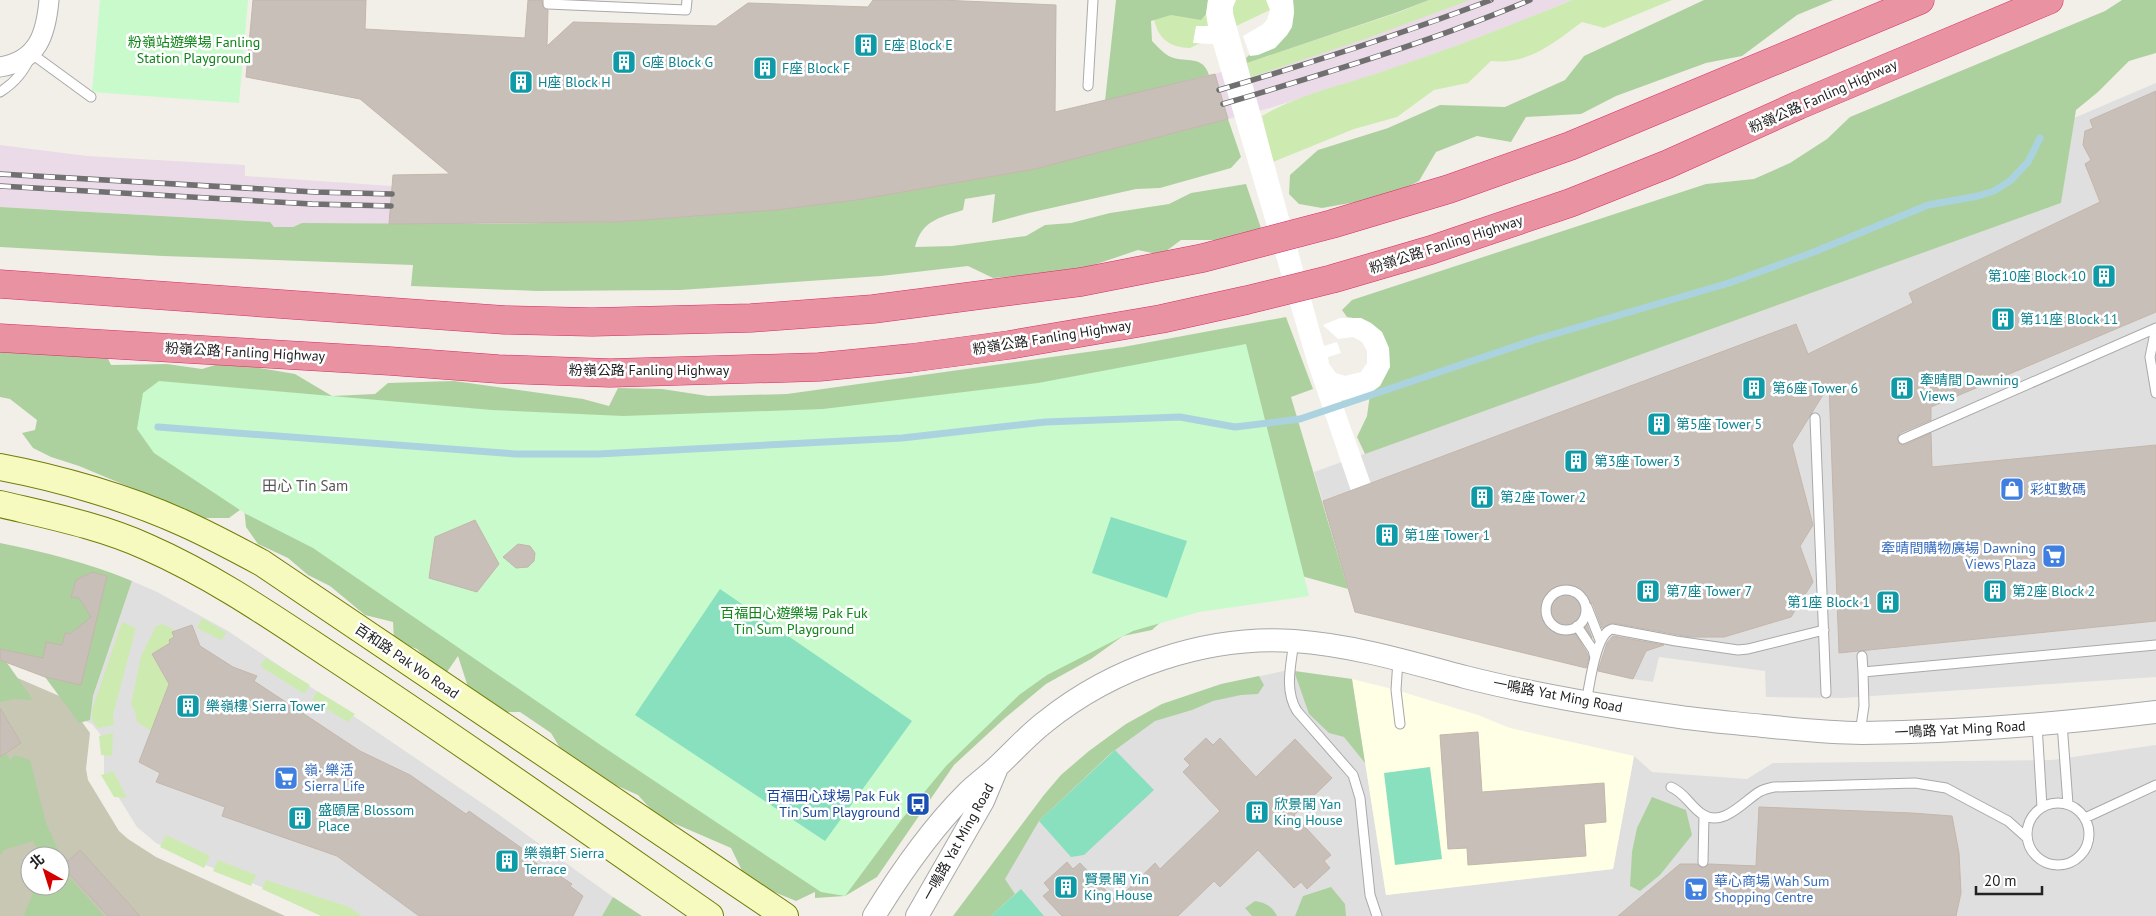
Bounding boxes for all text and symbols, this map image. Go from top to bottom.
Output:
building icon: E座 Block E [853,32,879,58]
park label: 粉嶺站遊樂場 Fanling Station Playground [128,33,260,67]
place label: E座 Block E [884,36,953,54]
building icon: G座 Block G [611,49,637,75]
place label: G座 Block G [642,53,713,71]
building icon: F座 Block F [752,55,778,81]
street label: 粉嶺公路 Fanling Highway [1746,55,1900,137]
place label: F座 Block F [782,59,850,77]
building icon: H座 Block H [508,69,534,95]
place label: H座 Block H [538,73,611,91]
street label: 粉嶺公路 Fanling Highway [1367,211,1526,277]
building icon: 第10座 Block 10 [2091,263,2117,289]
place label: 第10座 Block 10 [1988,267,2086,285]
building icon: 第11座 Block 11 [1990,306,2016,332]
place label: 第11座 Block 11 [2020,310,2118,328]
street label: 粉嶺公路 Fanling Highway [971,315,1133,358]
street label: 粉嶺公路 Fanling Highway [164,339,326,365]
street label: 粉嶺公路 Fanling Highway [569,361,730,379]
place label: 牽晴間 Dawning Views [1919,371,2019,405]
building icon: 第6座 Tower 6 [1741,375,1767,401]
building icon: 牽晴間 Dawning Views [1889,375,1915,401]
place label: 第6座 Tower 6 [1772,379,1858,397]
building icon: 第5座 Tower 5 [1646,411,1672,437]
place label: 第5座 Tower 5 [1676,415,1762,433]
building icon: 第3座 Tower 3 [1563,448,1589,474]
place label: 第3座 Tower 3 [1594,452,1680,470]
district label: 田心 Tin Sam [262,476,348,495]
shop icon: 彩虹數碼 [1999,476,2025,502]
place label: 彩虹數碼 [2030,480,2086,498]
building icon: 第2座 Tower 2 [1469,484,1495,510]
place label: 第2座 Tower 2 [1500,488,1586,506]
building icon: 第1座 Tower 1 [1374,522,1400,548]
place label: 第1座 Tower 1 [1404,526,1490,544]
place label: 牽晴間購物廣場 Dawning Views Plaza [1881,539,2036,573]
supermarket icon: 牽晴間購物廣場 Dawning Views Plaza [2041,543,2067,569]
building icon: 第7座 Tower 7 [1635,578,1661,604]
building icon: 第2座 Block 2 [1982,578,2008,604]
place label: 第7座 Tower 7 [1666,582,1752,600]
place label: 第2座 Block 2 [2012,582,2095,600]
building icon: 第1座 Block 1 [1875,589,1901,615]
place label: 第1座 Block 1 [1787,593,1870,611]
park label: 百福田心遊樂場 Pak Fuk Tin Sum Playground [720,604,868,638]
street label: 百和路 Pak Wo Road [352,620,462,702]
street label: 一鳴路 Yat Ming Road [1492,674,1624,716]
building icon: 樂嶺樓 Sierra Tower [175,693,201,719]
place label: 樂嶺樓 Sierra Tower [206,697,325,715]
street label: 一鳴路 Yat Ming Road [1894,717,2026,741]
place label: 嶺· 樂活 Sierra Life [304,761,365,795]
supermarket icon: 嶺· 樂活 Sierra Life [273,765,299,791]
street label: 一鳴路 Yat Ming Road [918,780,998,904]
place label: 百福田心球場 Pak Fuk Tin Sum Playground [766,787,900,821]
bus stop icon: 百福田心球場 Pak Fuk Tin Sum Playground [905,791,931,817]
place label: 欣景閣 Yan King House [1274,795,1343,829]
building icon: 欣景閣 Yan King House [1244,799,1270,825]
place label: 盛頤居 Blossom Place [318,801,414,835]
building icon: 盛頤居 Blossom Place [287,805,313,831]
place label: 樂嶺軒 Sierra Terrace [524,844,605,878]
north arrow [20,846,70,896]
building icon: 樂嶺軒 Sierra Terrace [494,848,520,874]
text: 北 [26,849,48,872]
scale bar [1976,864,2042,896]
place label: 賢景閣 Yin King House [1084,870,1153,904]
text: 20 m [1984,871,2017,890]
place label: 華心商場 Wah Sum Shopping Centre [1714,872,1829,906]
building icon: 賢景閣 Yin King House [1053,874,1079,900]
supermarket icon: 華心商場 Wah Sum Shopping Centre [1683,876,1709,902]

